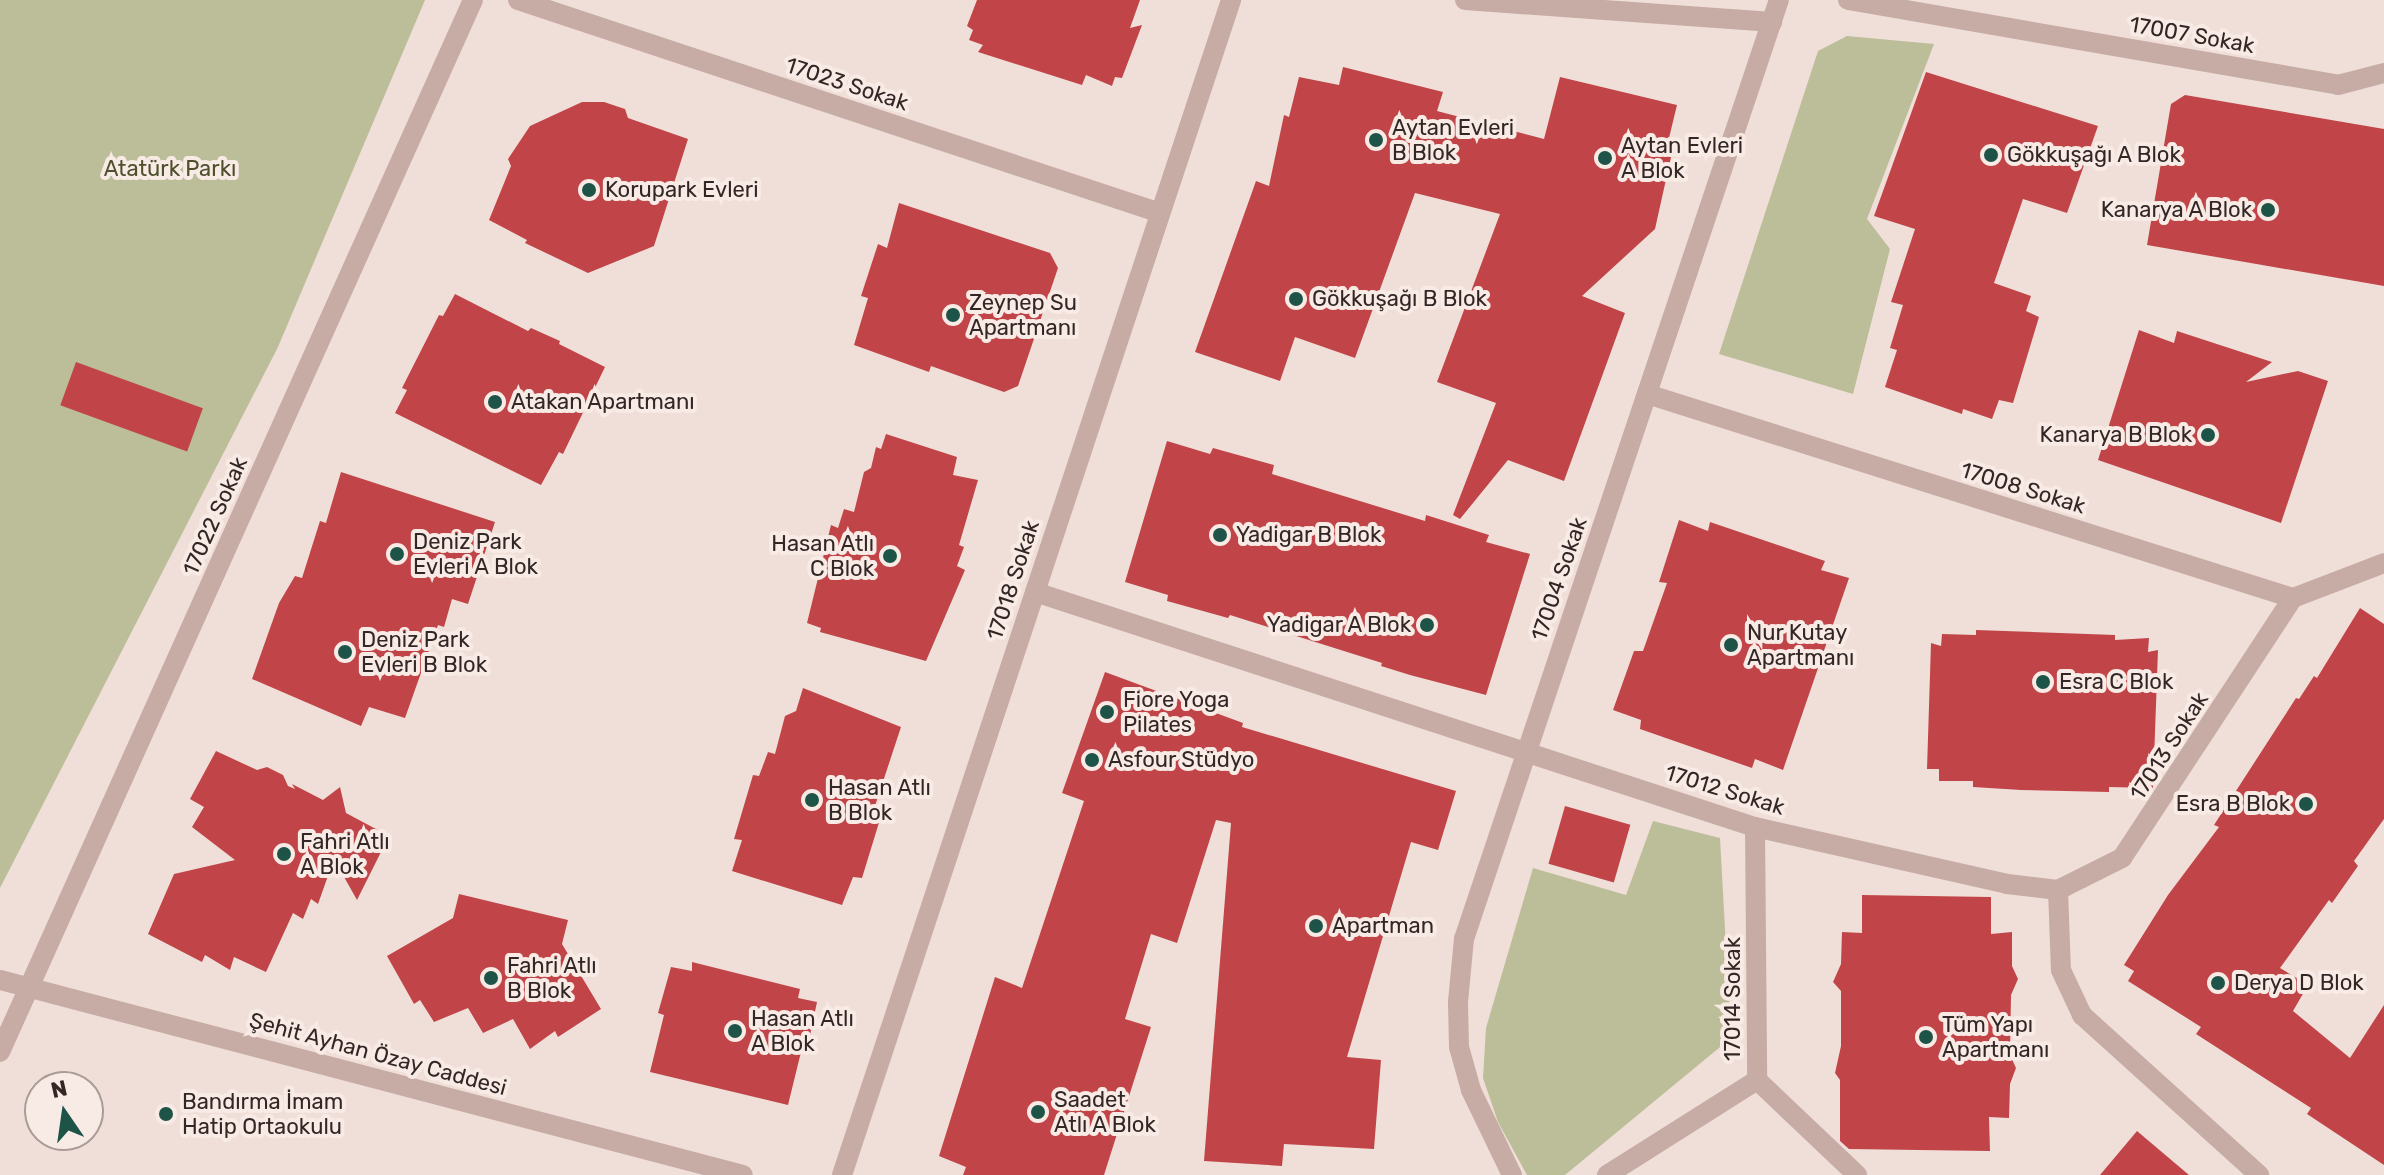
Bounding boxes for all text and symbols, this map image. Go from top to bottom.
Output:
street label: 17007 Sokak [2128,11,2256,59]
street label: 17023 Sokak [782,52,912,116]
place label: Aytan Evleri B Blok [1392,114,1514,166]
marker: Aytan Evleri B Blok [1367,131,1385,149]
place label: Aytan Evleri A Blok [1621,132,1743,184]
place label: Gökkuşağı A Blok [2007,142,2182,168]
marker: Gökkuşağı A Blok [1982,146,2000,164]
marker: Aytan Evleri A Blok [1596,149,1614,167]
park label: Atatürk Parkı [104,156,236,182]
place label: Korupark Evleri [605,177,759,203]
marker: Korupark Evleri [580,181,598,199]
place label: Kanarya A Blok [2100,197,2252,223]
marker: Kanarya A Blok [2259,201,2277,219]
place label: Gökkuşağı B Blok [1312,286,1487,312]
place label: Zeynep Su Apartmanı [969,289,1077,340]
marker: Gökkuşağı B Blok [1287,290,1305,308]
marker: Zeynep Su Apartmanı [944,306,962,324]
place label: Atakan Apartmanı [511,389,695,415]
marker: Atakan Apartmanı [486,393,504,411]
place label: Kanarya B Blok [2040,422,2192,448]
marker: Kanarya B Blok [2199,426,2217,444]
street label: 17022 Sokak [177,453,253,579]
street label: 17008 Sokak [1957,457,2089,519]
street label: 17004 Sokak [1526,514,1592,644]
street label: 17018 Sokak [981,517,1045,643]
place label: Yadigar B Blok [1236,522,1382,548]
marker: Yadigar B Blok [1211,526,1229,544]
place label: Deniz Park Evleri A Blok [413,528,539,580]
place label: Hasan Atlı C Blok [771,530,874,582]
marker: Deniz Park Evleri A Blok [388,545,406,563]
marker: Hasan Atlı C Blok [881,547,899,565]
place label: Yadigar A Blok [1265,612,1411,638]
marker: Yadigar A Blok [1418,616,1436,634]
place label: Nur Kutay Apartmanı [1747,619,1854,670]
place label: Deniz Park Evleri B Blok [361,626,487,678]
marker: Nur Kutay Apartmanı [1722,636,1740,654]
marker: Deniz Park Evleri B Blok [336,643,354,661]
place label: Esra C Blok [2059,669,2173,695]
marker: Esra C Blok [2034,673,2052,691]
place label: Fiore Yoga Pilates [1123,686,1230,738]
street label: 17013 Sokak [2124,687,2214,805]
marker: Fiore Yoga Pilates [1098,703,1116,721]
place label: Asfour Stüdyo [1108,747,1255,773]
marker: Asfour Stüdyo [1083,751,1101,769]
street label: 17012 Sokak [1662,759,1788,821]
place label: Hasan Atlı B Blok [828,774,931,826]
marker: Hasan Atlı B Blok [803,791,821,809]
place label: Esra B Blok [2176,791,2290,817]
marker: Esra B Blok [2297,795,2315,813]
place label: Fahri Atlı A Blok [300,828,390,880]
marker: Fahri Atlı A Blok [275,845,293,863]
place label: Apartman [1332,913,1434,939]
marker: Apartman [1307,917,1325,935]
street label: 17014 Sokak [1720,937,1746,1061]
place label: Fahri Atlı B Blok [507,952,597,1004]
marker: Fahri Atlı B Blok [482,969,500,987]
place label: Derya D Blok [2234,970,2364,996]
marker: Derya D Blok [2209,974,2227,992]
place label: Hasan Atlı A Blok [751,1005,854,1056]
street label: Şehit Ayhan Özay Caddesi [246,1007,510,1101]
place label: Tüm Yapı Apartmanı [1942,1011,2049,1062]
marker: Hasan Atlı A Blok [726,1022,744,1040]
marker: Tüm Yapı Apartmanı [1917,1028,1935,1046]
north arrow [24,1071,104,1151]
text: N [48,1074,70,1104]
place label: Saadet Atlı A Blok [1054,1086,1157,1138]
place label: Bandırma İmam Hatip Ortaokulu [182,1088,343,1140]
marker: Saadet Atlı A Blok [1029,1103,1047,1121]
marker: Bandırma İmam Hatip Ortaokulu [157,1105,175,1123]

